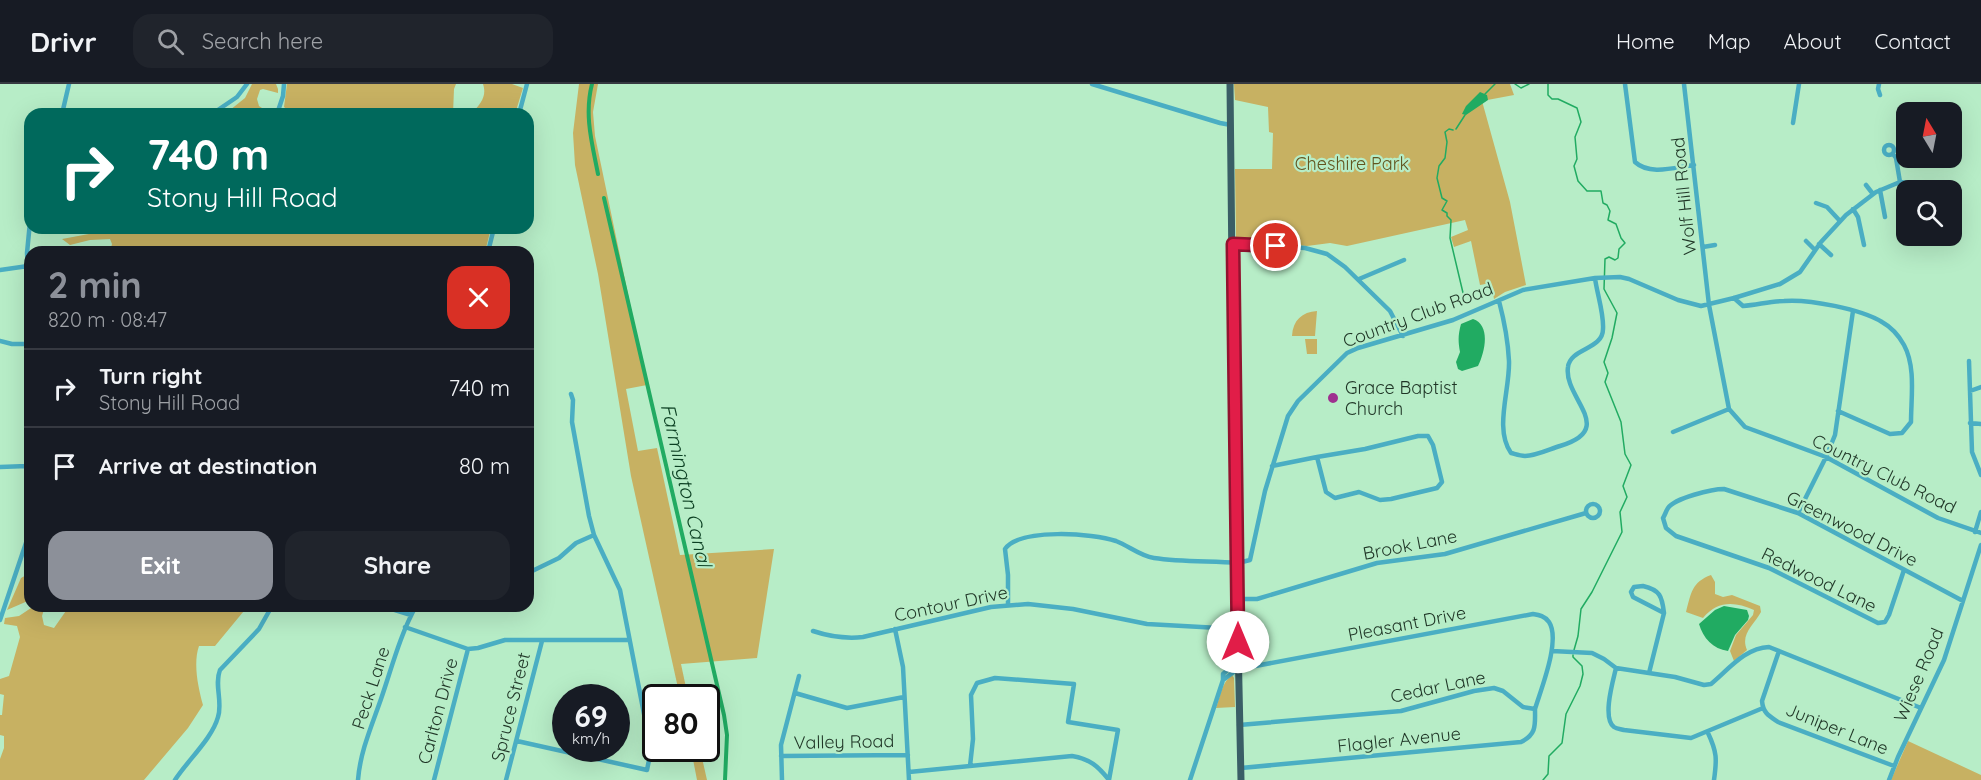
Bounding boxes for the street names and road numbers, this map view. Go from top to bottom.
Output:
street label: Wolf Hill Road [1666,136,1701,256]
street label: Country Club Road [1340,277,1496,352]
street label: Country Club Road [1808,429,1960,519]
street label: Greenwood Drive [1783,486,1922,572]
street label: Brook Lane [1361,524,1459,565]
street label: Redwood Lane [1758,542,1881,617]
street label: Contour Drive [892,580,1010,627]
street label: Pleasant Drive [1346,601,1468,646]
street label: Wiese Road [1888,624,1949,725]
street label: Peck Lane [346,644,395,732]
street label: Spruce Street [486,650,535,764]
street label: Carlton Drive [412,655,463,767]
street label: Cedar Lane [1388,665,1488,708]
street label: Juniper Lane [1782,697,1892,760]
street label: Flagler Avenue [1336,722,1462,757]
street label: Valley Road [793,729,894,754]

